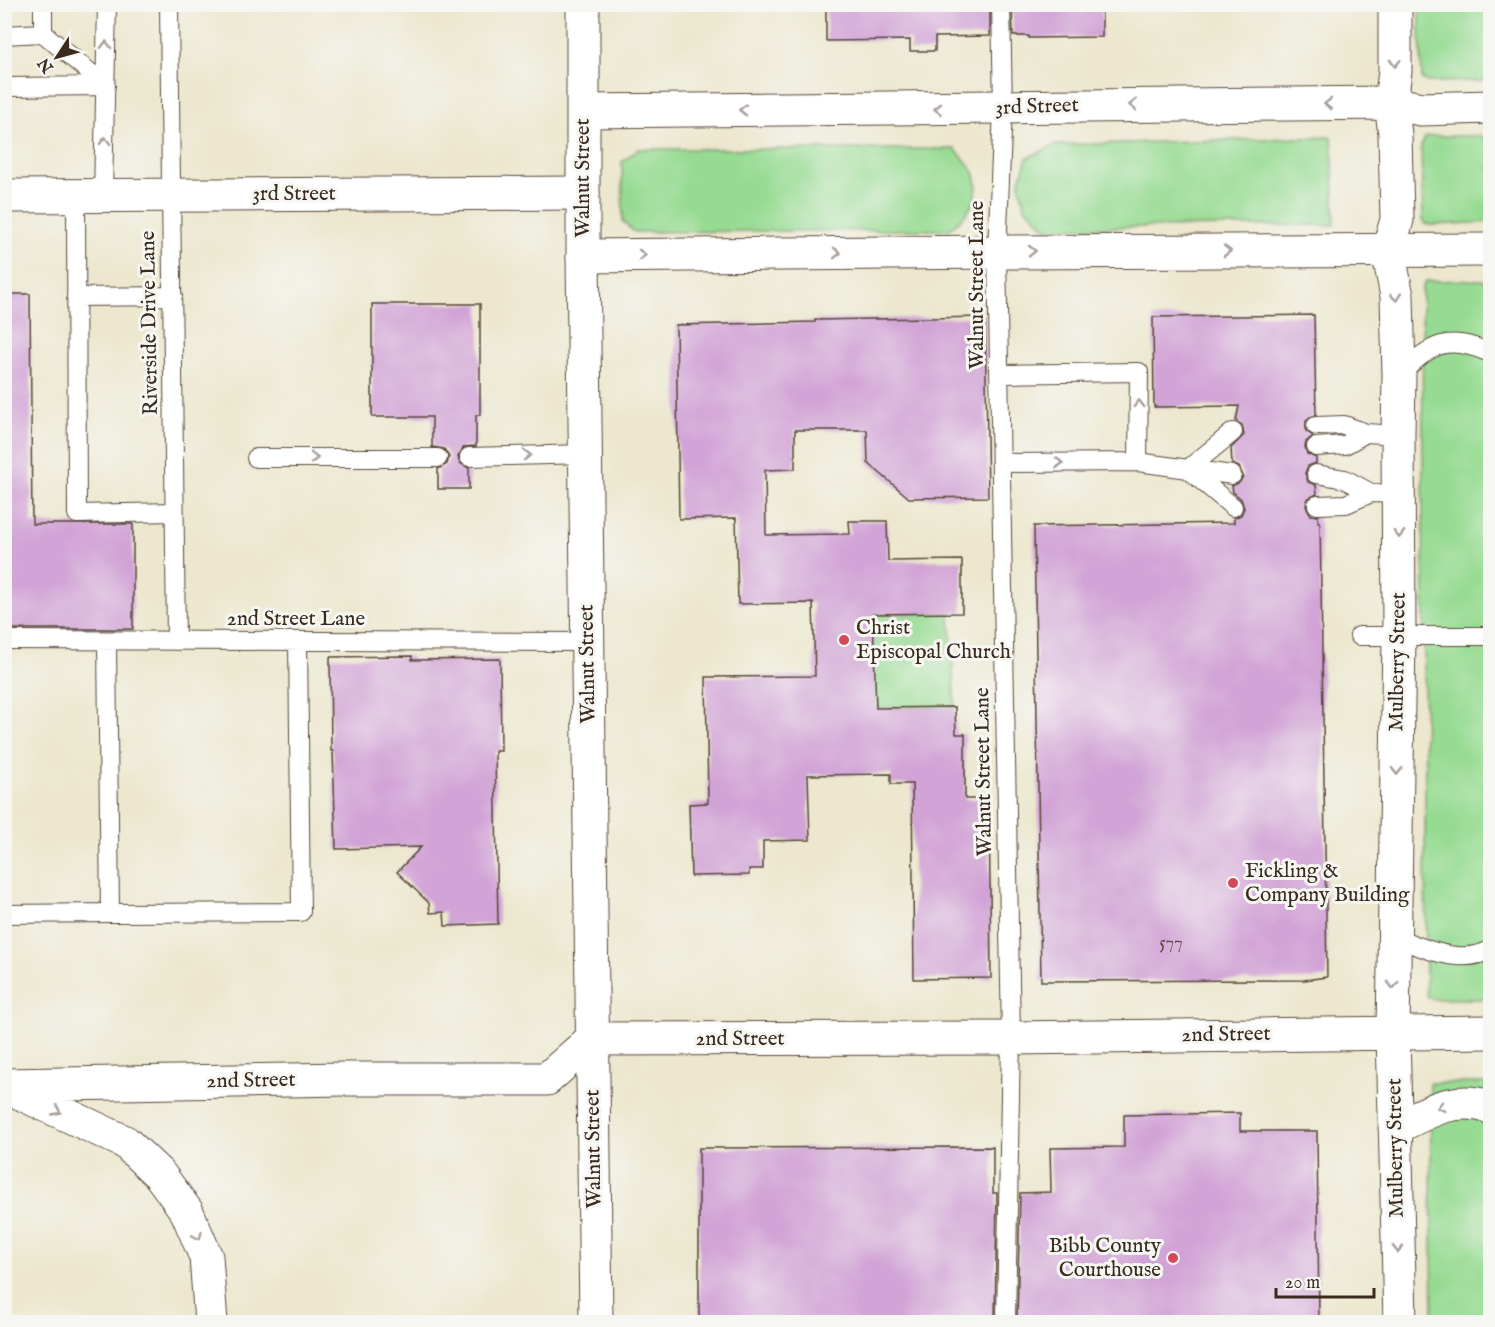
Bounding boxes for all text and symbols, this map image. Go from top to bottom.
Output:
north arrow [27,27,87,87]
one-way arrow [100,41,112,50]
text: N [34,53,59,77]
one-way arrow [1389,58,1402,67]
street label: 3rd Street [995,92,1079,122]
one-way arrow [1323,98,1332,110]
one-way arrow [1128,99,1137,111]
one-way arrow [933,103,942,115]
one-way arrow [738,104,747,116]
street label: Walnut Street [570,118,597,238]
one-way arrow [98,136,111,145]
street label: 3rd Street [252,181,336,208]
street label: Walnut Street Lane [964,200,991,369]
street label: Riverside Drive Lane [135,230,165,416]
one-way arrow [1222,244,1231,257]
one-way arrow [1027,245,1036,257]
one-way arrow [832,247,841,259]
one-way arrow [637,249,646,261]
one-way arrow [1389,292,1402,302]
one-way arrow [1133,399,1145,408]
one-way arrow [523,449,532,462]
one-way arrow [310,452,319,464]
one-way arrow [1055,457,1064,469]
one-way arrow [1393,529,1405,538]
street label: Mulberry Street [1383,592,1413,732]
street label: Walnut Street [573,604,603,724]
street label: 2nd Street Lane [227,606,366,633]
place label: Christ Episcopal Church [856,615,1011,666]
marker: Christ Episcopal Church [837,633,851,647]
street label: Walnut Street Lane [969,687,999,857]
one-way arrow [1391,766,1403,775]
place label: Fickling & Company Building [1245,858,1410,909]
marker: Fickling & Company Building [1226,876,1240,890]
house number: 577 [1159,932,1183,955]
one-way arrow [1387,980,1400,989]
street label: 2nd Street [1181,1021,1271,1049]
street label: 2nd Street [696,1026,785,1053]
street label: 2nd Street [206,1067,296,1095]
street label: Mulberry Street [1381,1078,1411,1218]
street label: Walnut Street [579,1089,609,1209]
one-way arrow [1436,1100,1447,1112]
one-way arrow [51,1103,62,1115]
one-way arrow [191,1230,203,1241]
place label: Bibb County Courthouse [1049,1233,1162,1284]
one-way arrow [1392,1245,1404,1254]
marker: Bibb County Courthouse [1166,1251,1180,1265]
scale bar [1276,1261,1374,1299]
text: 20 m [1285,1272,1320,1295]

